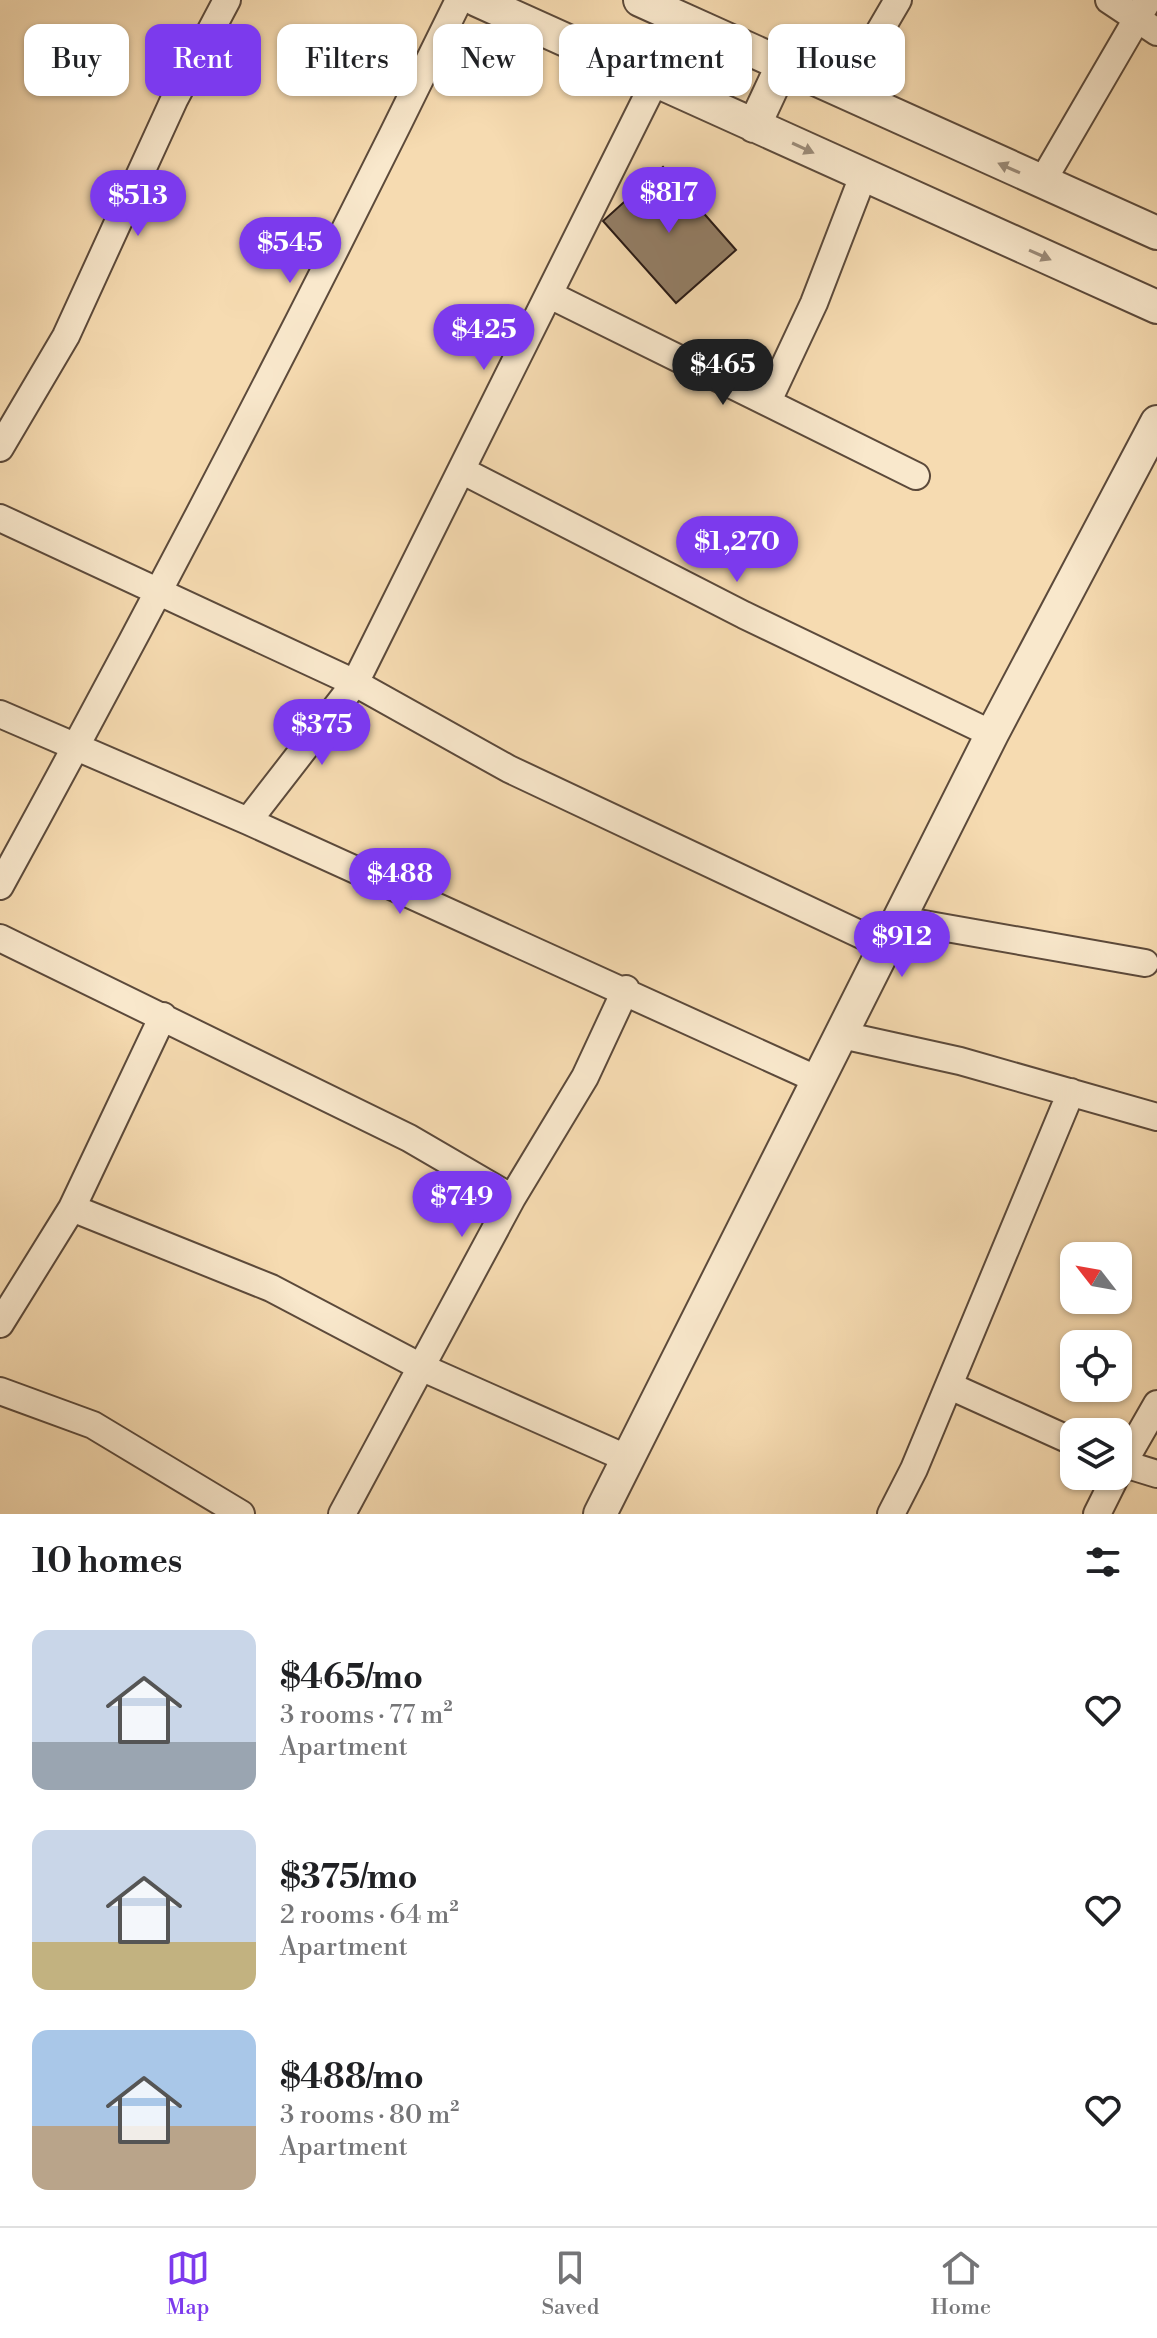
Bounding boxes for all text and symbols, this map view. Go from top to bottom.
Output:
chip: Buy [24,24,129,96]
chip: Rent [145,24,261,96]
chip: Filters [277,24,417,96]
chip: New [433,24,543,96]
chip: Apartment [559,24,752,96]
chip: House [768,24,905,96]
one-way arrow [791,142,814,155]
one-way arrow [997,161,1021,174]
pin: $817 [622,167,716,235]
pin: $513 [91,170,185,238]
text: $817 [640,177,698,209]
text: $513 [108,180,168,212]
pin: $545 [243,217,337,285]
text: $545 [257,227,323,259]
one-way arrow [1028,248,1051,262]
pin: $425 [437,304,531,372]
text: $425 [451,314,517,346]
pin: $465 [676,339,770,407]
text: $465 [690,349,756,381]
pin: $1,270 [672,516,802,584]
text: $1,270 [694,526,780,558]
pin: $375 [275,699,369,767]
text: $375 [291,709,353,741]
pin: $488 [353,848,447,916]
text: $488 [367,858,433,890]
pin: $912 [855,911,949,979]
text: $912 [872,921,932,953]
pin: $749 [415,1171,509,1239]
text: $749 [431,1181,493,1213]
north arrow [1060,1242,1132,1314]
map controls [1060,1242,1132,1490]
button: locate [1060,1330,1132,1402]
button: layers [1060,1418,1132,1490]
icon: filters [1081,1540,1125,1584]
text: 10 homes [32,1541,182,1583]
text: $465/mo [280,1657,423,1699]
icon: home [96,1662,192,1758]
icon: heart [1081,1688,1125,1732]
text: 3 rooms · 77 m² [280,1699,452,1731]
text: Apartment [280,1731,408,1763]
text: $375/mo [280,1857,418,1899]
icon: home [96,1862,192,1958]
icon: heart [1081,1888,1125,1932]
text: 2 rooms · 64 m² [280,1899,459,1931]
text: Apartment [280,1931,408,1963]
text: $488/mo [280,2057,424,2099]
icon: home [96,2062,192,2158]
icon: heart [1081,2088,1125,2132]
text: 3 rooms · 80 m² [280,2099,459,2131]
text: Apartment [280,2131,408,2163]
tab: Map [166,2246,210,2321]
tab: Saved [541,2246,599,2321]
tab: Home [931,2246,991,2321]

